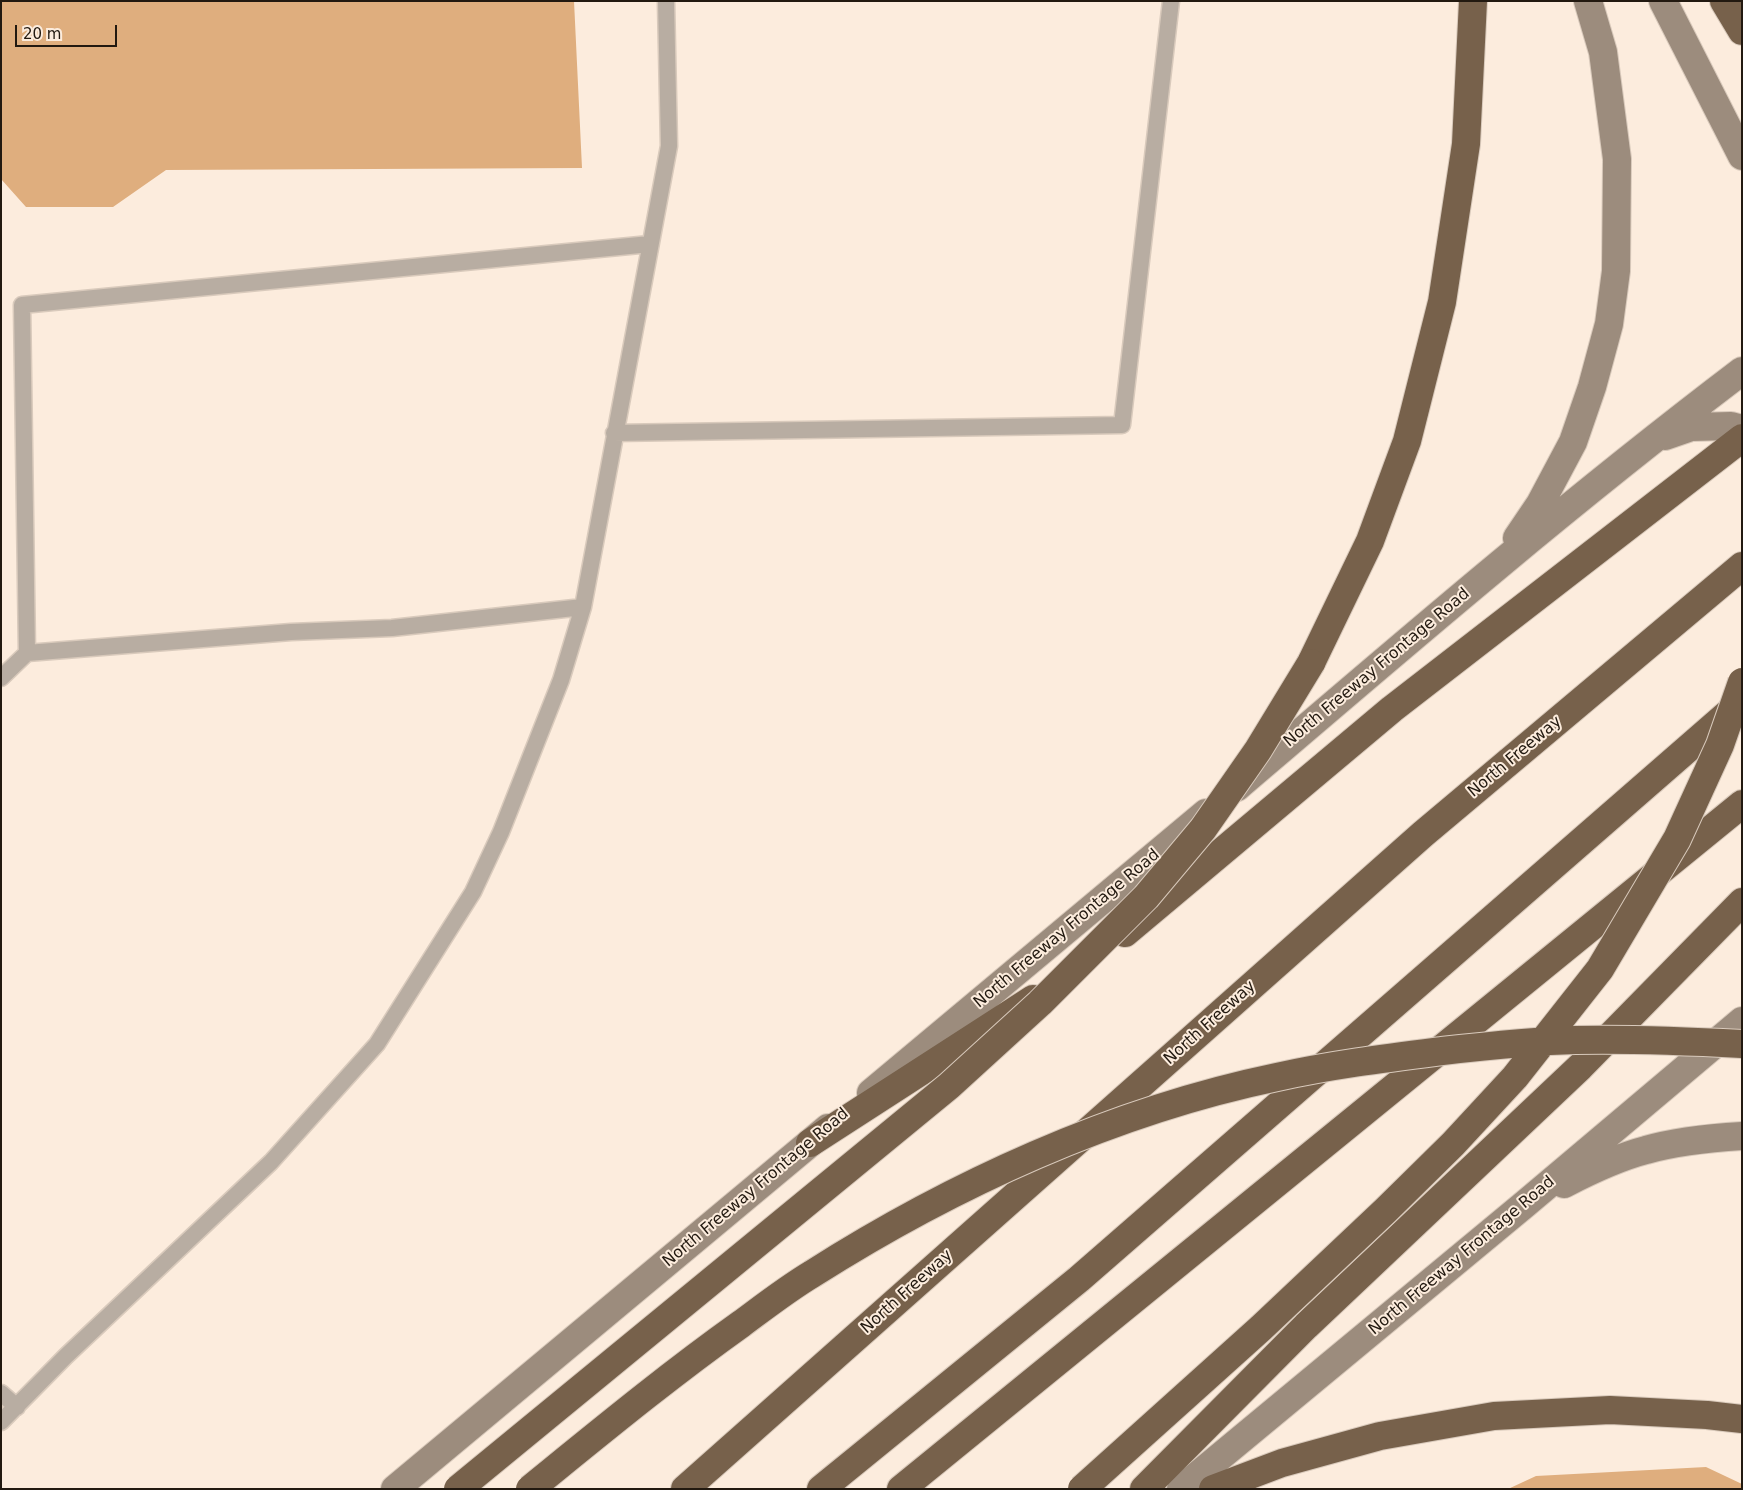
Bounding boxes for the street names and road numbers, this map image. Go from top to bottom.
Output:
street label: North Freeway Frontage Road [1280,585,1474,751]
street label: North Freeway [1464,712,1566,802]
street label: North Freeway Frontage Road [970,846,1164,1012]
street label: North Freeway [1160,977,1260,1069]
street label: North Freeway Frontage Road [659,1105,853,1271]
street label: North Freeway Frontage Road [1365,1173,1559,1339]
street label: North Freeway [857,1246,957,1338]

